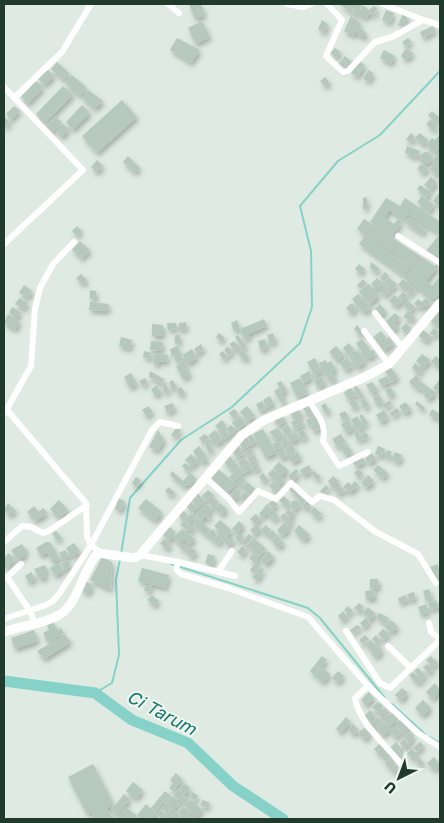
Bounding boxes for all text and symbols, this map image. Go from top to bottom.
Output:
water label: Ci Tarum [124,685,201,740]
north arrow [374,753,424,803]
text: U [380,778,399,798]

